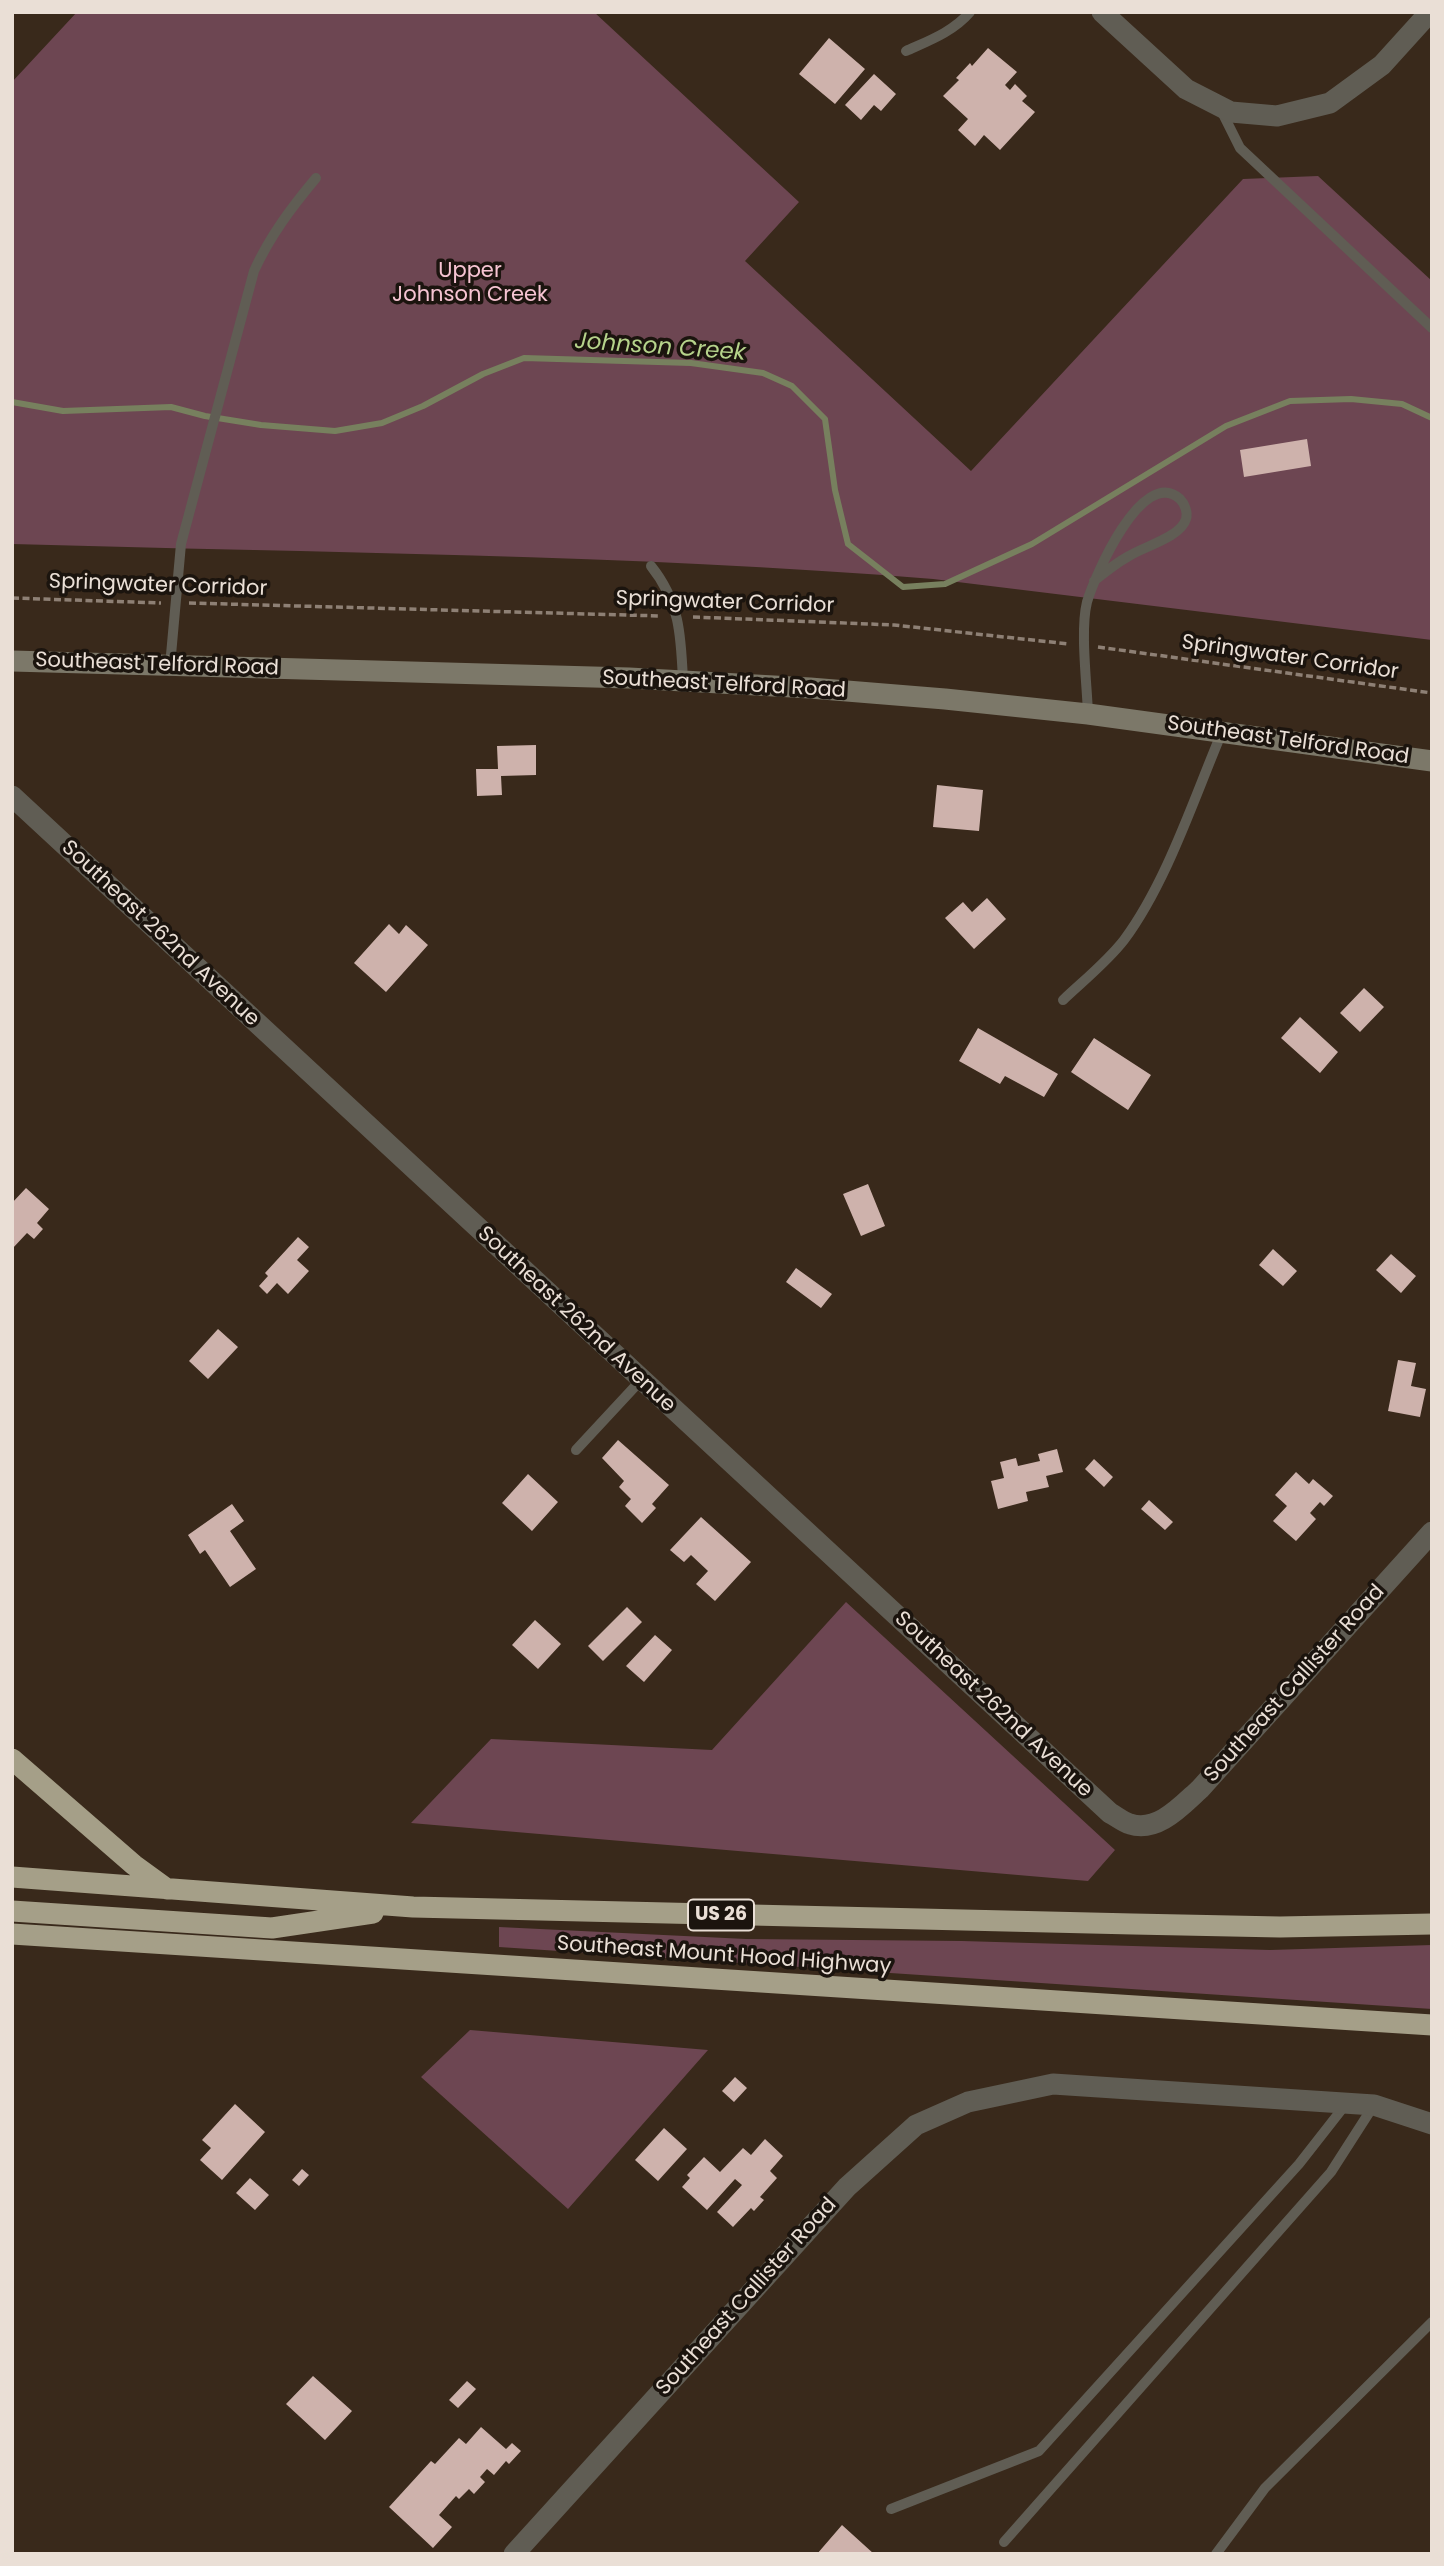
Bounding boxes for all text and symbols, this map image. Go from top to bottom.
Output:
park label: Upper Johnson Creek [392,259,548,309]
water label: Johnson Creek [574,328,746,368]
street label: Springwater Corridor [48,570,268,602]
street label: Springwater Corridor [615,587,835,619]
street label: Springwater Corridor [1180,630,1400,686]
street label: Southeast Telford Road [35,648,279,682]
street label: Southeast Telford Road [602,666,846,704]
street label: Southeast Telford Road [1166,712,1410,770]
street label: Southeast 262nd Avenue [56,836,264,1032]
street label: Southeast 262nd Avenue [472,1222,680,1418]
street label: Southeast Callister Road [1200,1580,1390,1788]
street label: Southeast 262nd Avenue [889,1607,1097,1803]
road number: US 26 [688,1899,754,1930]
street label: Southeast Mount Hood Highway [556,1932,892,1980]
street label: Southeast Callister Road [652,2193,842,2401]

